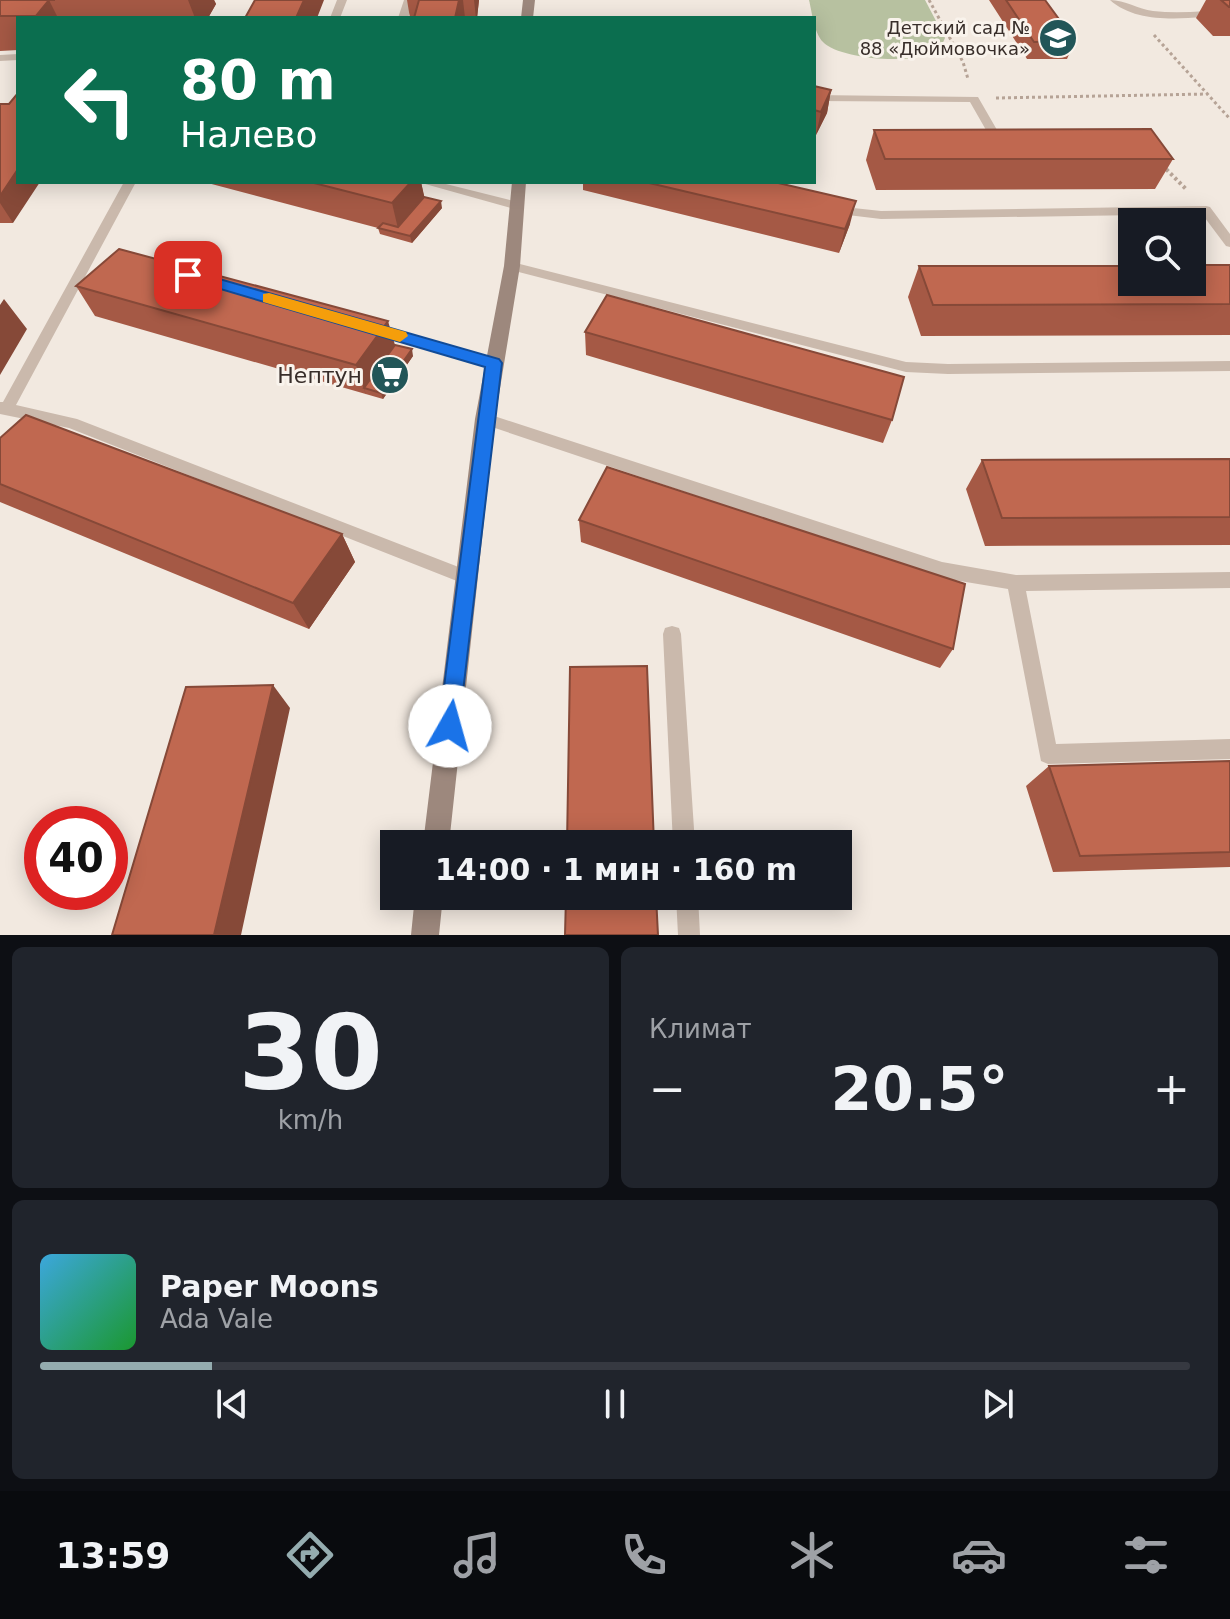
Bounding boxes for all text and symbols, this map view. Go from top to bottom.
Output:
place label: Детский сад № 88 «Дюймовочка» [860,17,1030,59]
school or university icon: Детский сад № 88 «Дюймовочка» [1037,17,1079,59]
text: 80 m [180,47,336,112]
icon: left [48,48,152,152]
text: Налево [180,114,318,155]
map controls [1118,208,1206,296]
button: search [1118,208,1206,296]
pin [154,241,222,309]
icon: arrive [166,253,210,297]
supermarket icon: Нептун [369,354,411,396]
place label: Нептун [277,363,362,388]
position arrow [408,684,492,768]
speed limit sign: 40 [24,806,128,910]
text: 14:00 · 1 мин · 160 m [435,852,797,887]
text: 30 [238,992,383,1114]
text: Климат [649,1014,752,1044]
text: 20.5° [830,1054,1009,1124]
text: − [649,1063,686,1114]
text: + [1153,1063,1190,1114]
text: km/h [278,1105,343,1135]
text: Paper Moons [160,1269,379,1304]
text: Ada Vale [160,1304,273,1334]
icon: previous [210,1382,254,1426]
icon: pause [593,1382,637,1426]
icon: next [976,1382,1020,1426]
icon: directions [282,1527,338,1583]
icon: music [449,1527,505,1583]
icon: phone [616,1527,672,1583]
icon: climate [784,1527,840,1583]
icon: car [951,1527,1007,1583]
icon: filters [1118,1527,1174,1583]
text: 13:59 [56,1535,170,1576]

